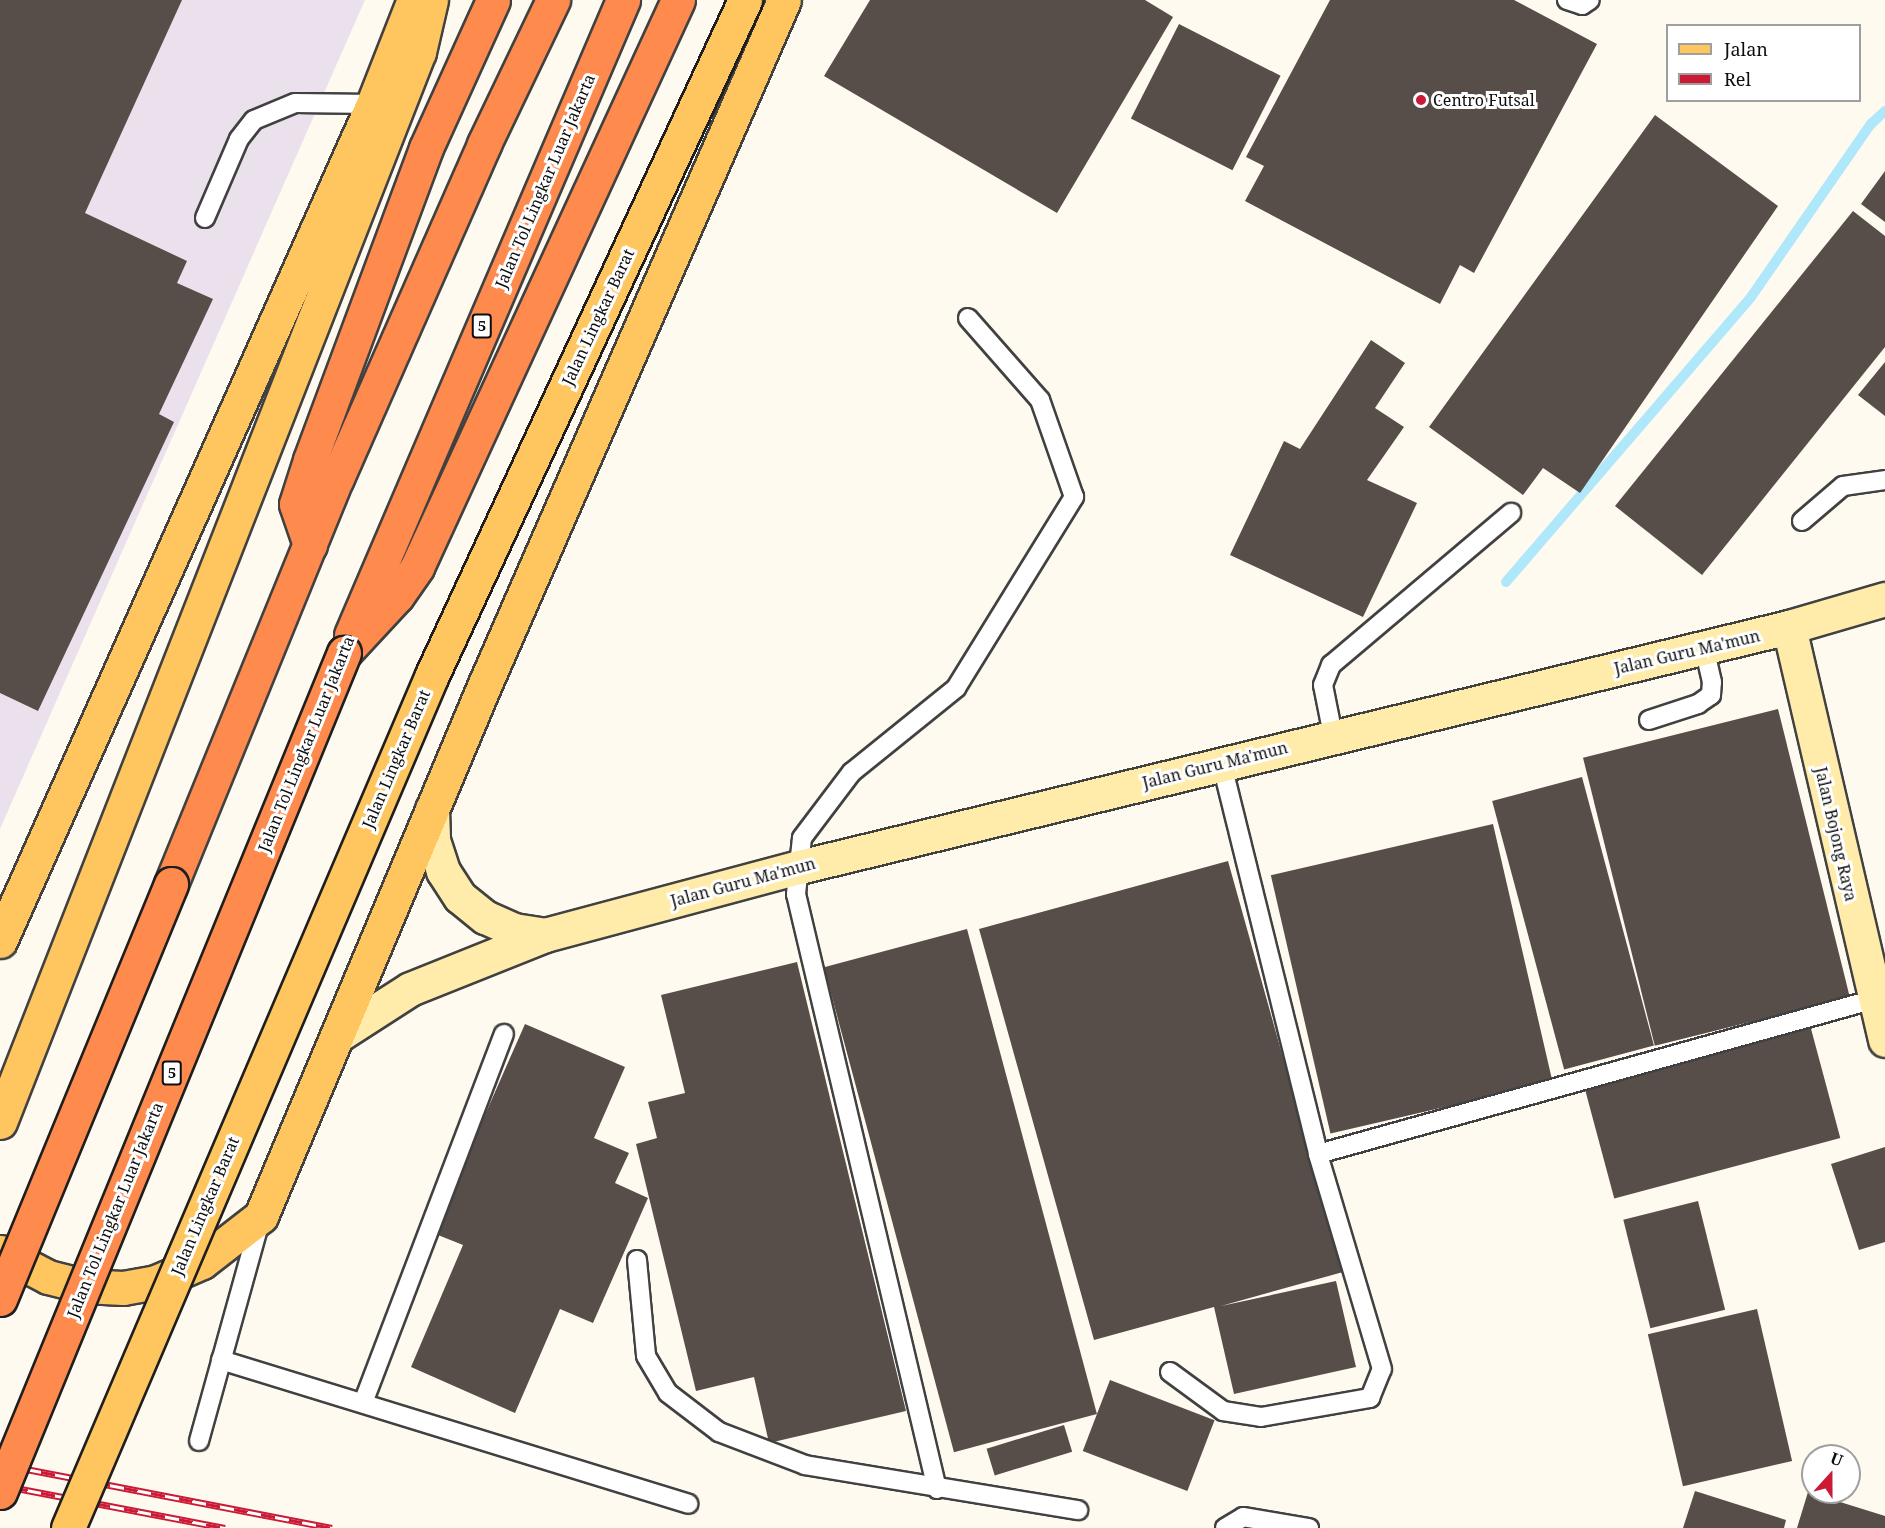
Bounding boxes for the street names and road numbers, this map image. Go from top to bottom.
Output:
street label: Jalan Tol Lingkar Luar Jakarta [491,71,599,291]
street label: Jalan Lingkar Barat [558,246,638,388]
road number: 5 [472,314,492,338]
street label: Jalan Guru Ma'mun [1612,626,1762,678]
street label: Jalan Tol Lingkar Luar Jakarta [254,633,358,855]
street label: Jalan Lingkar Barat [358,687,434,831]
street label: Jalan Guru Ma'mun [1140,738,1290,792]
street label: Jalan Bojong Raya [1811,765,1861,903]
street label: Jalan Guru Ma'mun [669,853,817,911]
road number: 5 [162,1061,182,1085]
street label: Jalan Tol Lingkar Luar Jakarta [63,1099,167,1321]
street label: Jalan Lingkar Barat [167,1134,243,1278]

